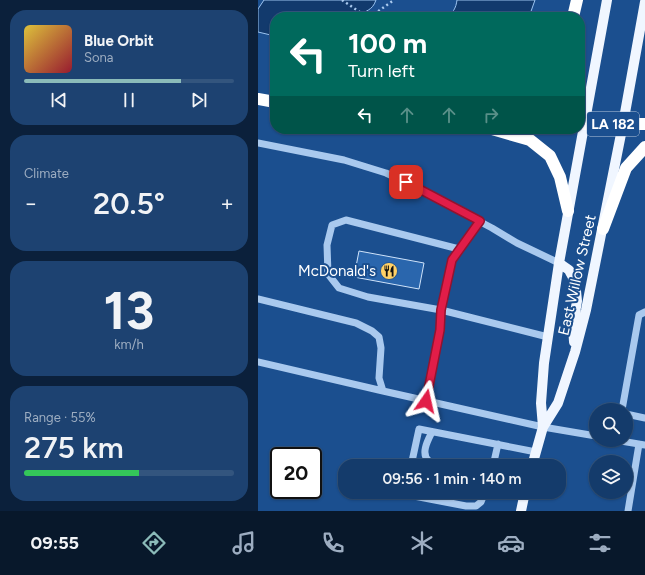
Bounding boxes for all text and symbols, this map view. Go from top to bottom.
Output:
text: 100 m [348,26,427,60]
icon: left [282,28,334,80]
text: Blue Orbit [84,32,154,50]
text: Sona [84,50,113,65]
text: Turn left [348,60,415,82]
icon: previous [48,89,70,111]
icon: pause [118,89,140,111]
icon: next [188,89,210,111]
icon: left [354,104,376,126]
icon: ahead [396,104,418,126]
icon: ahead [438,104,460,126]
icon: right [480,104,502,126]
road number: LA 182 [587,112,639,136]
pin [389,165,423,199]
text: Climate [24,166,69,181]
icon: arrive [395,171,417,193]
text: 20.5° [93,185,165,222]
text: − [24,190,38,217]
text: + [220,190,234,217]
street label: East Willow Street [554,213,600,337]
restaurant icon: McDonald's [379,261,399,281]
place label: McDonald's [298,262,376,280]
text: 13 [104,280,154,342]
text: km/h [114,337,144,352]
position arrow [405,380,447,422]
map controls [589,403,633,499]
button: search [589,403,633,447]
text: Range · 55% [24,410,96,425]
text: 275 km [24,429,124,466]
speed limit sign: 20 [270,447,322,499]
button: layers [589,455,633,499]
text: 09:56 · 1 min · 140 m [382,470,522,488]
icon: directions [140,529,168,557]
icon: music [230,529,258,557]
icon: phone [319,529,347,557]
icon: climate [408,529,436,557]
icon: car [497,529,525,557]
icon: filters [586,529,614,557]
text: 09:55 [31,532,79,554]

